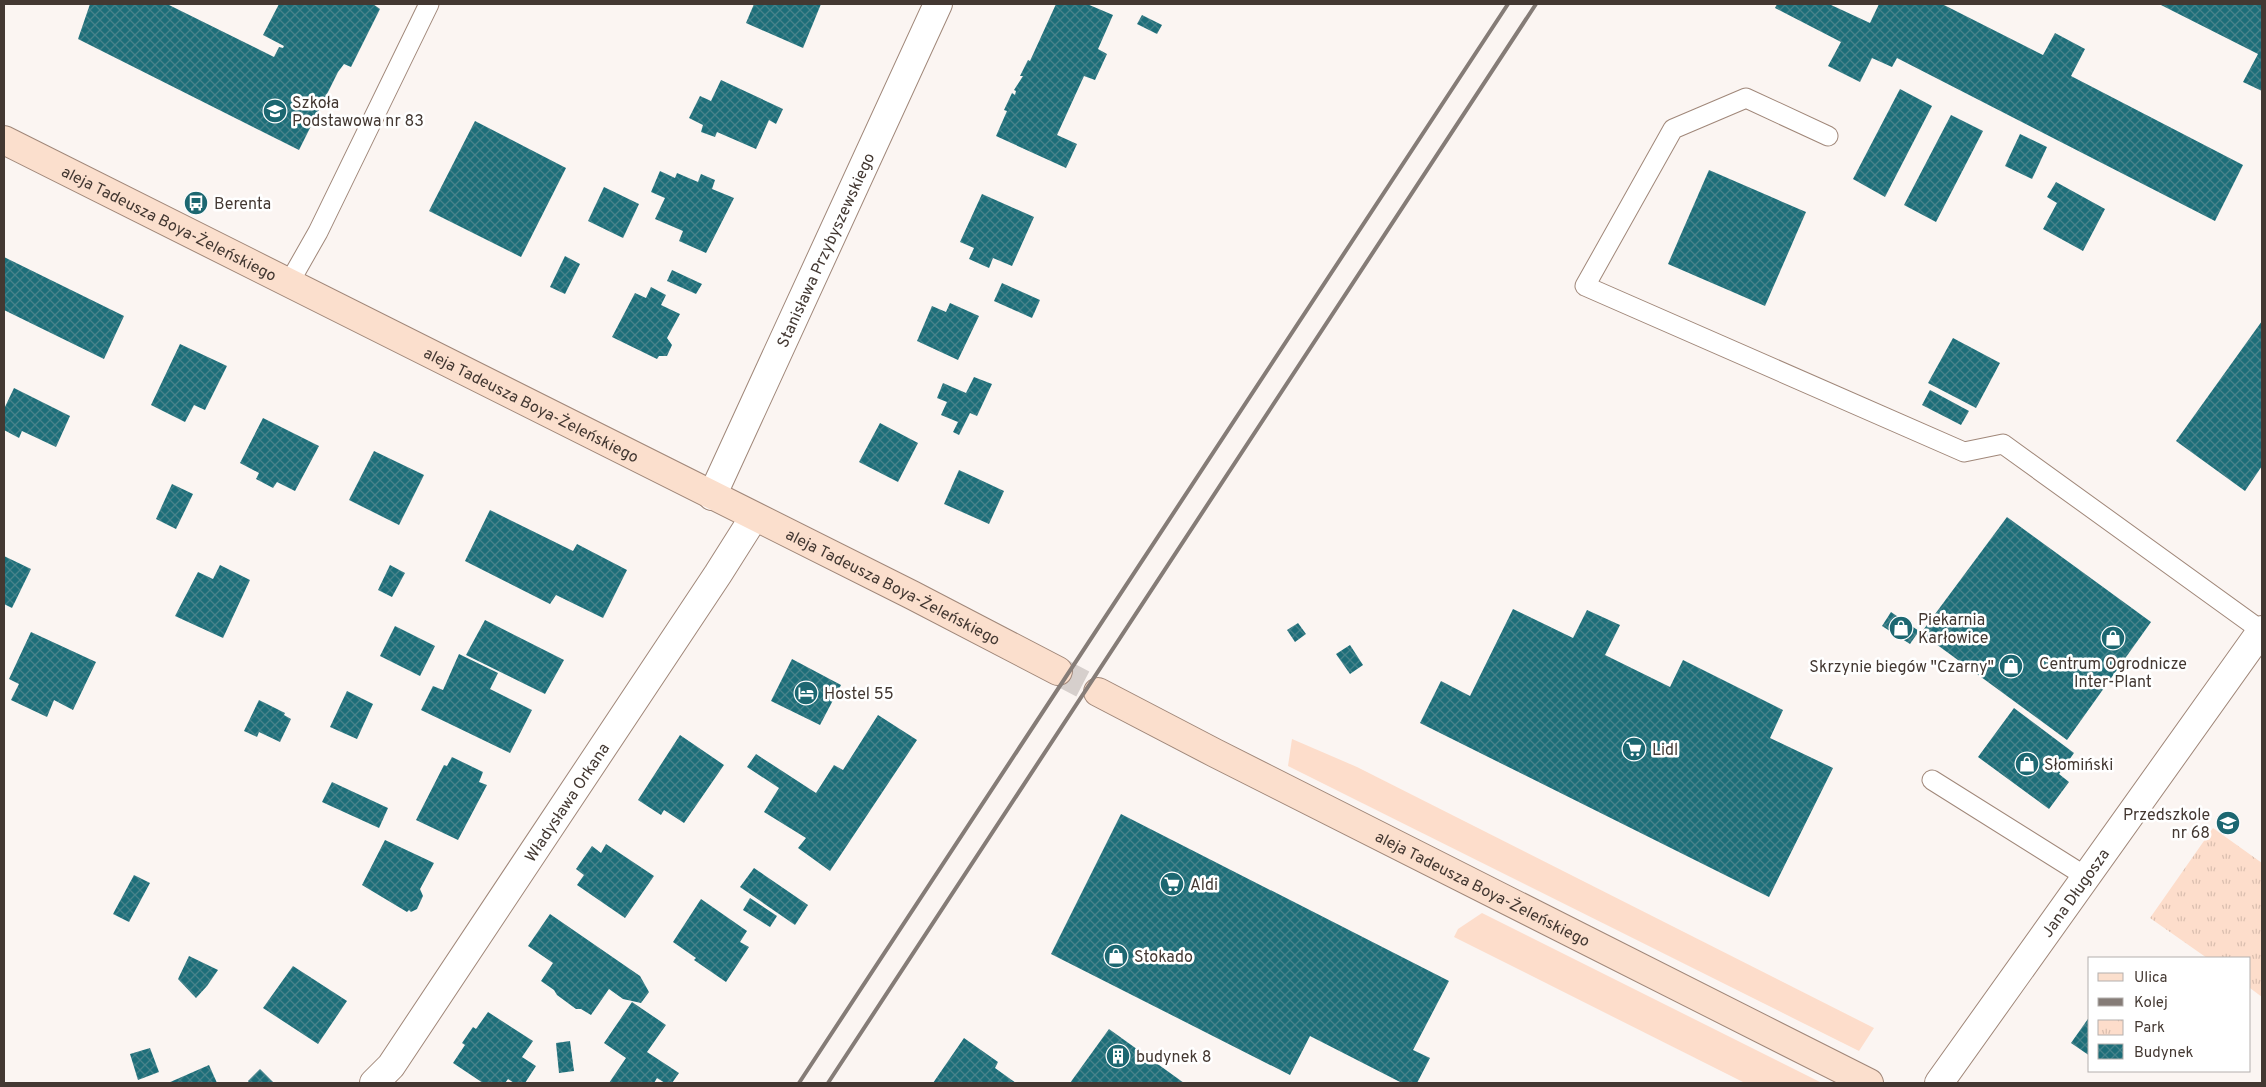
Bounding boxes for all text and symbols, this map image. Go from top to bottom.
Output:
place label: Szkoła Podstawowa nr 83 [292,94,424,132]
school or university icon: Szkoła Podstawowa nr 83 [262,98,288,124]
street label: Stanisława Przybyszewskiego [774,150,880,351]
street label: aleja Tadeusza Boya-Żeleńskiego [58,162,279,287]
bus stop icon: Berenta [183,190,209,216]
place label: Berenta [214,195,271,215]
street label: aleja Tadeusza Boya-Żeleńskiego [420,344,642,468]
street label: aleja Tadeusza Boya-Żeleńskiego [782,525,1003,651]
place label: Piekarnia Karłowice [1918,611,1988,649]
shop icon: Piekarnia Karłowice [1888,615,1914,641]
shop icon: Centrum Ogrodnicze Inter-Plant [2100,625,2126,651]
shop icon: Skrzynie biegów "Czarny" [1998,653,2024,679]
place label: Centrum Ogrodnicze Inter-Plant [2039,655,2187,693]
place label: Skrzynie biegów "Czarny" [1809,658,1994,678]
hotel icon: Hostel 55 [793,680,819,706]
place label: Hostel 55 [824,685,894,705]
supermarket icon: Lidl [1621,736,1647,762]
street label: Władysława Orkana [521,740,615,867]
place label: Lidl [1652,741,1678,761]
shop icon: Słomiński [2014,751,2040,777]
place label: Słomiński [2044,756,2113,776]
place label: Przedszkole nr 68 [2123,806,2210,844]
school or university icon: Przedszkole nr 68 [2215,810,2241,836]
street label: aleja Tadeusza Boya-Żeleńskiego [1371,827,1593,953]
street label: Jana Długosza [2038,845,2115,942]
supermarket icon: Aldi [1159,871,1185,897]
place label: Aldi [1190,876,1218,896]
shop icon: Stokado [1103,943,1129,969]
place label: Stokado [1134,948,1193,968]
legend [2088,957,2251,1072]
text: Ulica [2134,969,2167,988]
text: Kolej [2134,994,2168,1013]
text: Park [2134,1019,2165,1038]
building icon: budynek 8 [1105,1043,1131,1069]
text: Budynek [2134,1044,2193,1063]
place label: budynek 8 [1136,1048,1211,1068]

